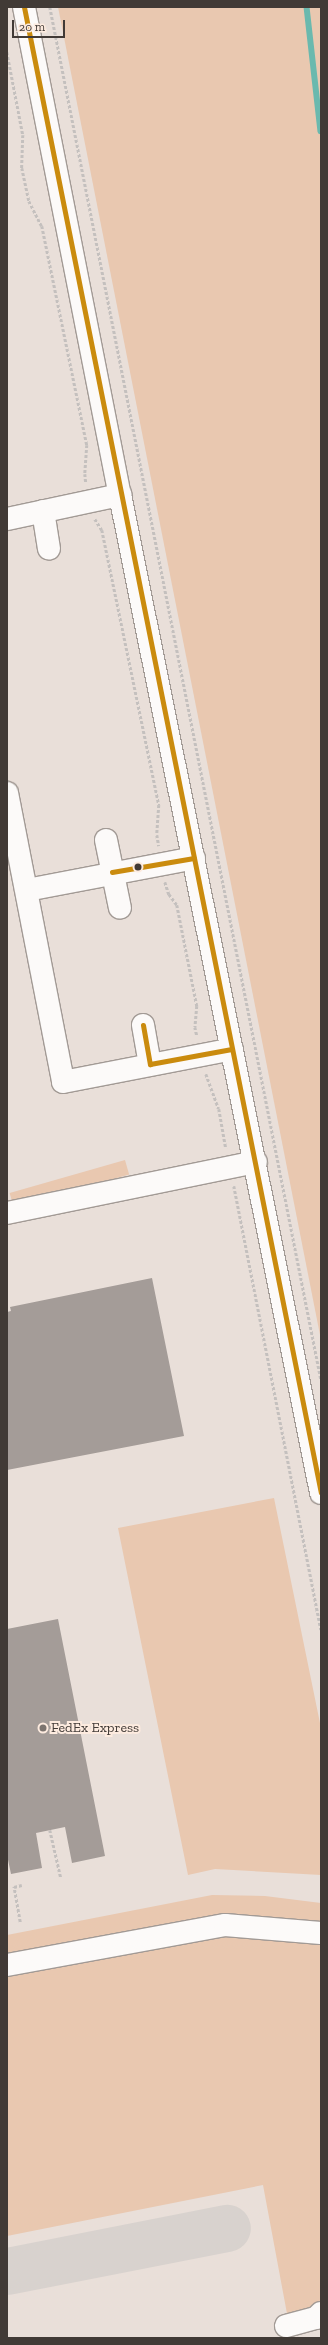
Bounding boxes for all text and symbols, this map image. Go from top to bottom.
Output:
scale bar [14,12,67,38]
text: 20 m [19,20,45,34]
unlabelled marker [133,862,143,872]
place label: FedEx Express [51,1720,139,1736]
marker: FedEx Express [38,1723,48,1733]

